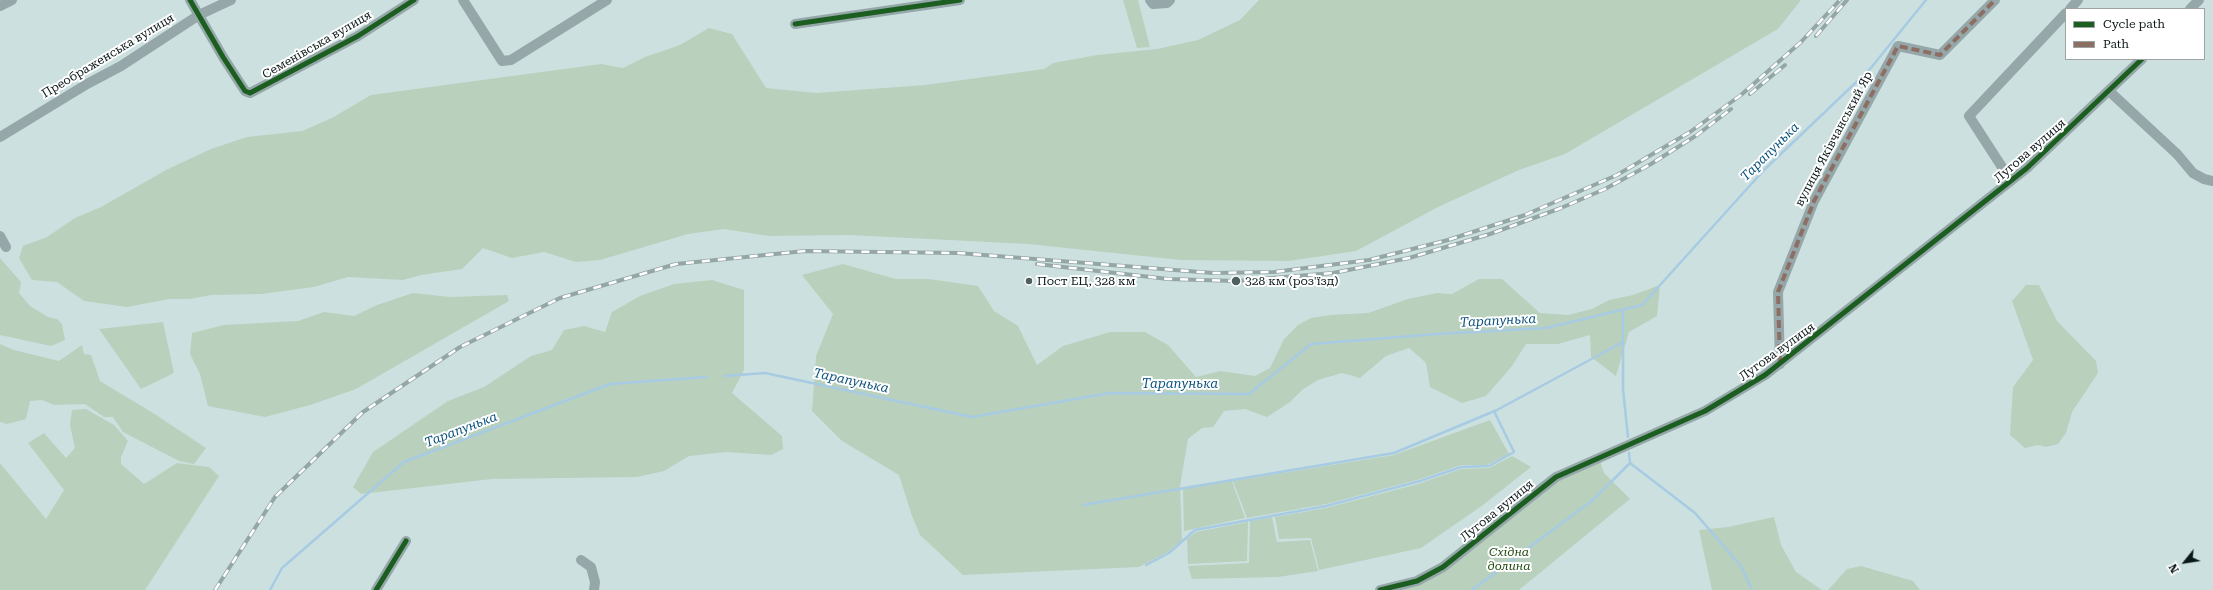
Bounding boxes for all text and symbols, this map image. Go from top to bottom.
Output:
street label: Семенівська вулиця [260,8,374,82]
legend [2065,8,2205,60]
street label: Преображенська вулиця [39,11,177,101]
text: Cycle path [2103,17,2165,31]
text: Path [2103,37,2129,51]
street label: вулиця Яківчанський Яр [1792,69,1876,209]
street label: Лугова вулиця [1991,116,2069,186]
water label: Тарапунька [1737,119,1803,185]
place label: Пост ЕЦ, 328 км [1037,274,1135,288]
place label: 328 км (роз'їзд) [1245,274,1339,288]
marker: 328 км (роз'їзд) [1230,275,1242,287]
marker: Пост ЕЦ, 328 км [1024,276,1034,286]
water label: Тарапунька [1459,311,1537,331]
street label: Лугова вулиця [1736,320,1818,384]
water label: Тарапунька [812,365,890,397]
water label: Тарапунька [1142,376,1218,392]
water label: Тарапунька [423,409,499,451]
street label: Лугова вулиця [1457,477,1537,545]
north arrow [2165,542,2205,582]
park label: Східна долина [1488,545,1530,573]
text: N [2166,561,2182,575]

